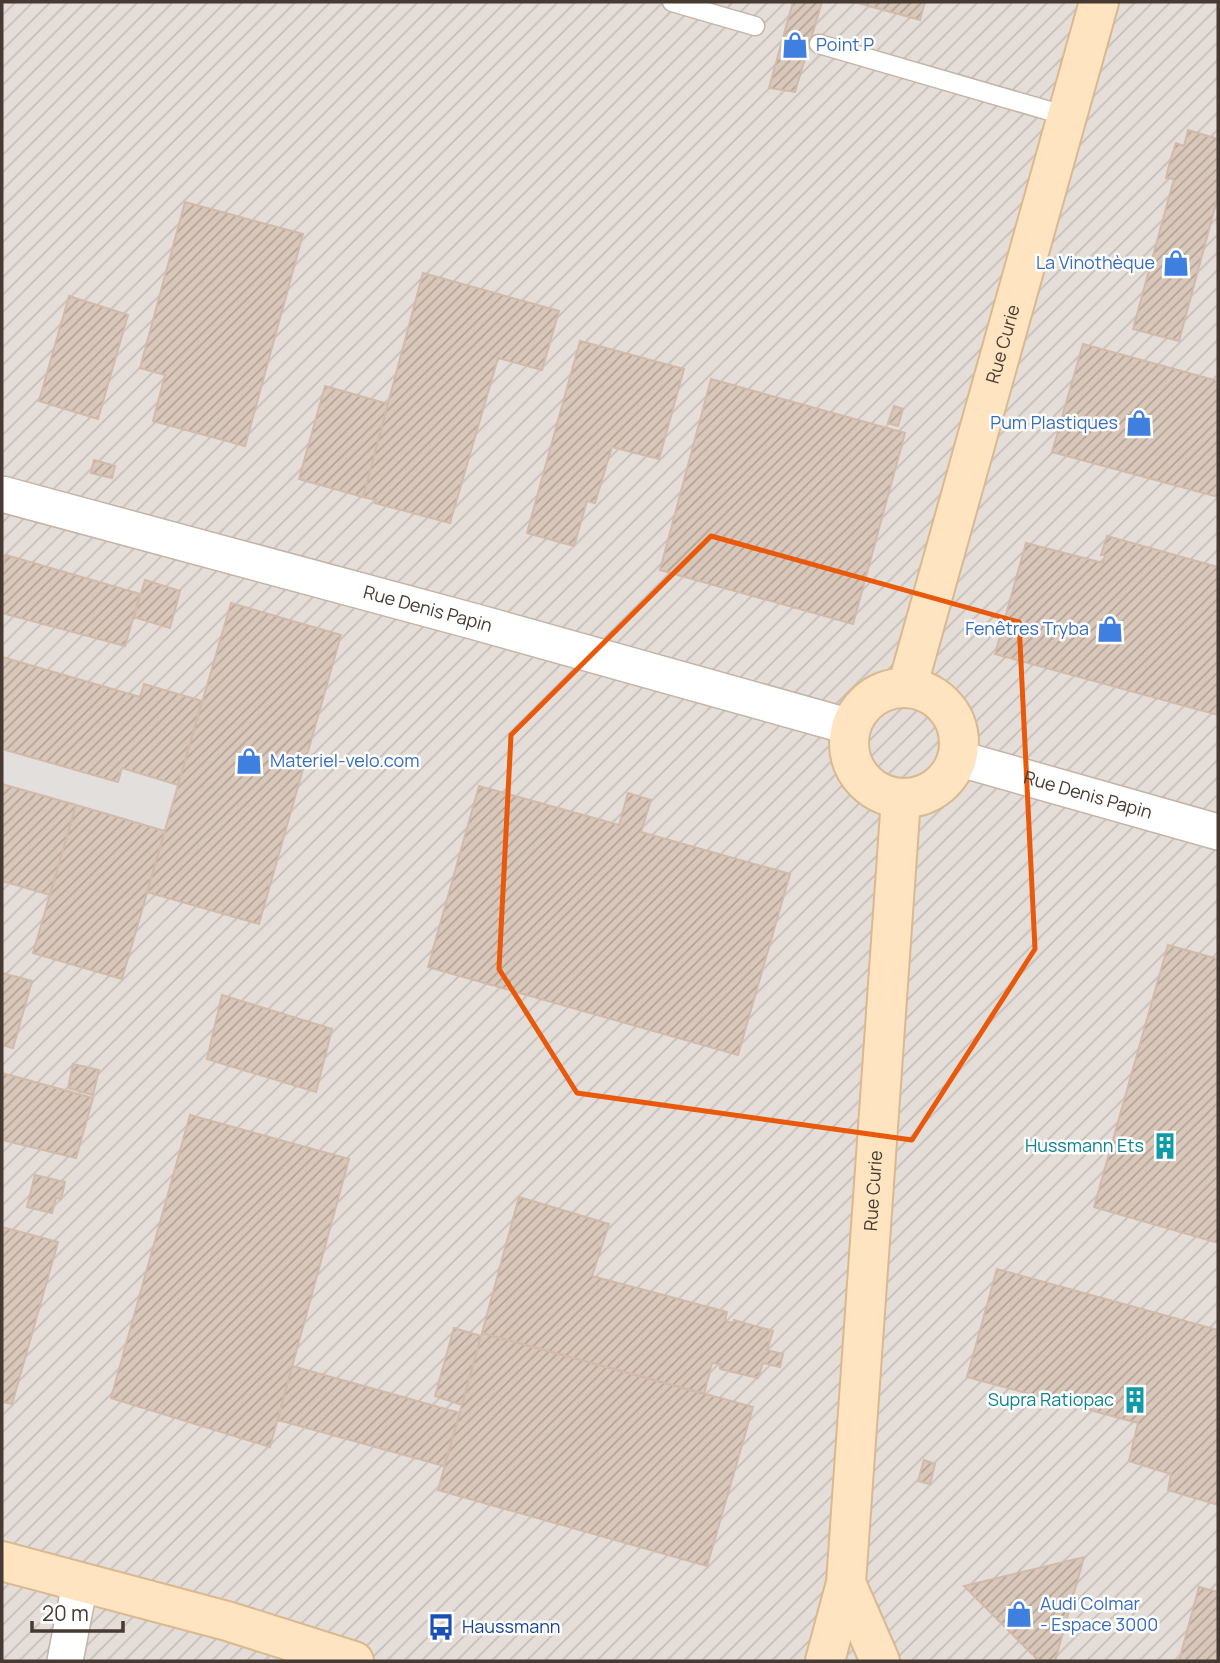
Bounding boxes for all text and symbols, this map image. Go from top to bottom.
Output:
shop icon: Point P [780,30,810,60]
place label: Point P [816,32,874,56]
shop icon: La Vinothèque [1161,248,1191,278]
place label: La Vinothèque [1036,250,1155,274]
street label: Rue Curie [980,302,1025,386]
shop icon: Pum Plastiques [1124,408,1154,438]
place label: Pum Plastiques [990,410,1118,434]
street label: Rue Denis Papin [361,579,495,637]
shop icon: Fenêtres Tryba [1095,614,1125,644]
place label: Fenêtres Tryba [965,616,1089,640]
shop icon: Materiel-velo.com [234,746,264,776]
place label: Materiel-velo.com [270,748,419,772]
street label: Rue Denis Papin [1021,765,1155,824]
building icon: Hussmann Ets [1150,1131,1180,1161]
place label: Hussmann Ets [1025,1133,1144,1157]
street label: Rue Curie [858,1149,887,1232]
building icon: Supra Ratiopac [1120,1385,1150,1415]
place label: Supra Ratiopac [988,1387,1114,1411]
scale bar [32,1590,122,1634]
place label: Audi Colmar - Espace 3000 [1040,1591,1158,1636]
text: 20 m [42,1599,89,1627]
shop icon: Audi Colmar - Espace 3000 [1004,1599,1034,1629]
bus stop icon: Haussmann [426,1612,456,1642]
place label: Haussmann [462,1614,561,1638]

